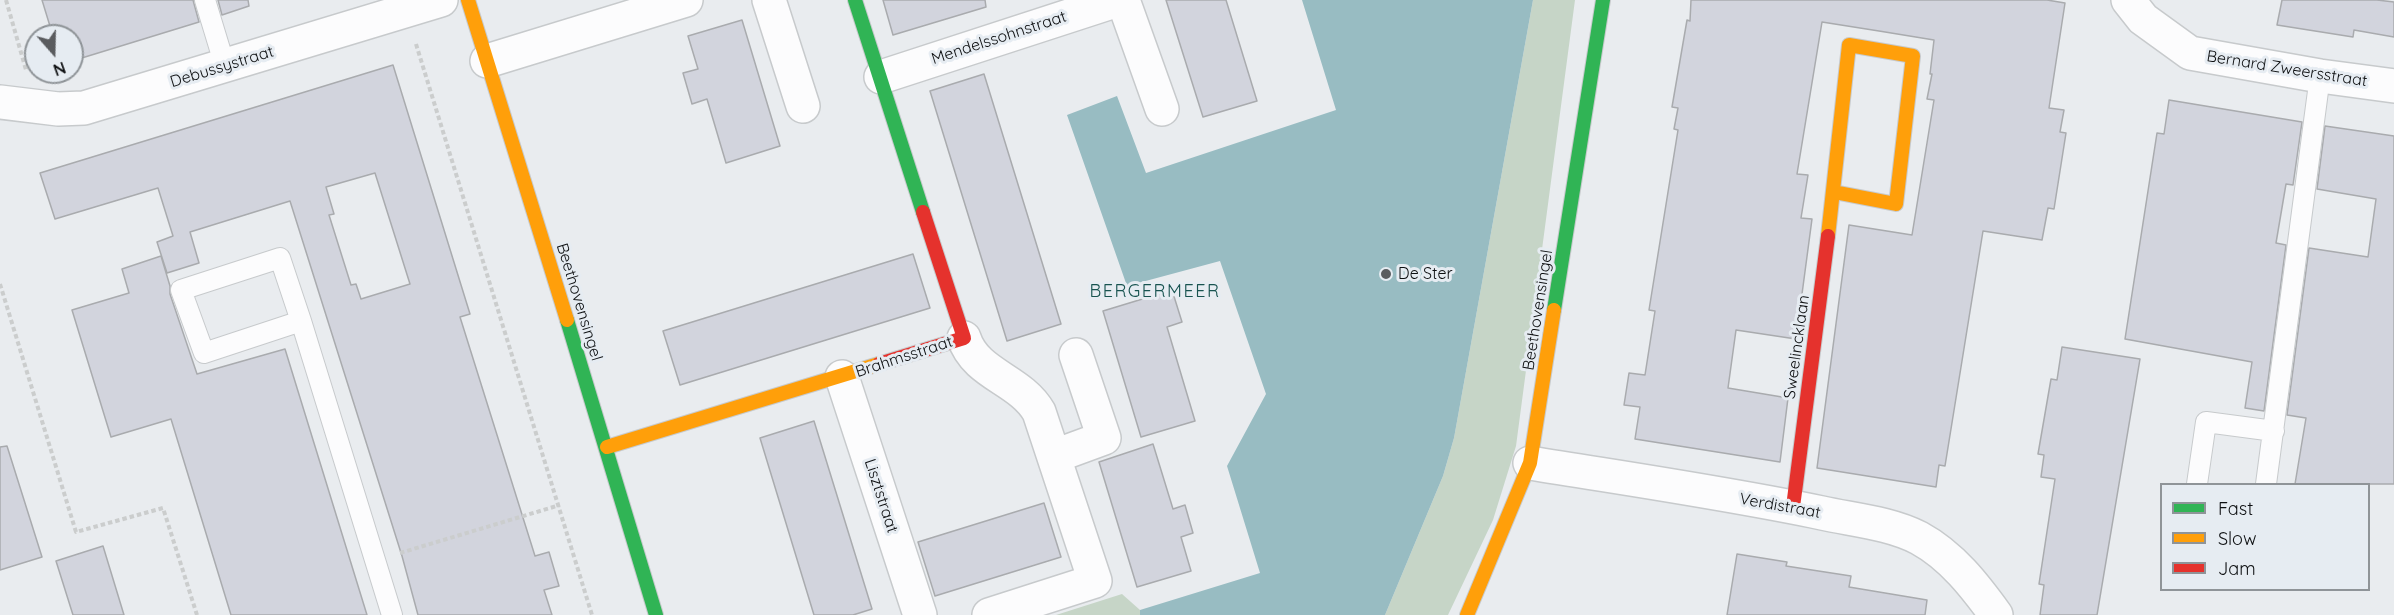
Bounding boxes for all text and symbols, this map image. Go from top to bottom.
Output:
street label: Mendelssohnstraat [929,7,1069,69]
north arrow [24,24,84,84]
street label: Debussystraat [168,42,276,92]
street label: Bernard Zweersstraat [2205,47,2369,91]
text: N [51,58,68,80]
street label: Beethovensingel [552,241,606,363]
street label: Beethovensingel [1519,248,1557,372]
place label: De Ster [1398,264,1453,284]
marker: De Ster [1379,267,1393,281]
district label: BERGERMEER [1089,281,1221,303]
street label: Sweelincklaan [1780,294,1814,400]
street label: Brahmsstraat [853,332,955,382]
street label: Lisztstraat [860,457,902,535]
legend [2160,483,2370,591]
street label: Verdistraat [1738,489,1822,523]
text: Fast [2218,497,2253,520]
text: Slow [2218,527,2256,550]
text: Jam [2218,557,2256,580]

